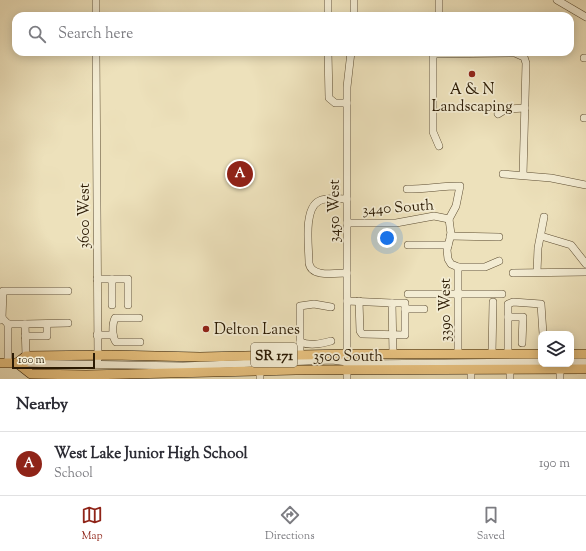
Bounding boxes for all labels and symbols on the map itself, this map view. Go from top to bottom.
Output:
marker: A & N Landscaping [467,69,477,79]
place label: A & N Landscaping [431,80,513,118]
pin: A [227,159,253,189]
street label: 3450 West [325,179,346,243]
street label: 3600 West [75,183,96,249]
street label: 3440 South [362,196,435,221]
your location [377,228,397,248]
street label: 3390 West [436,278,457,342]
place label: Delton Lanes [214,320,300,341]
marker: Delton Lanes [201,324,211,334]
road number: SR 171 [251,343,297,367]
street label: 3500 South [313,347,383,368]
scale bar [12,351,95,370]

